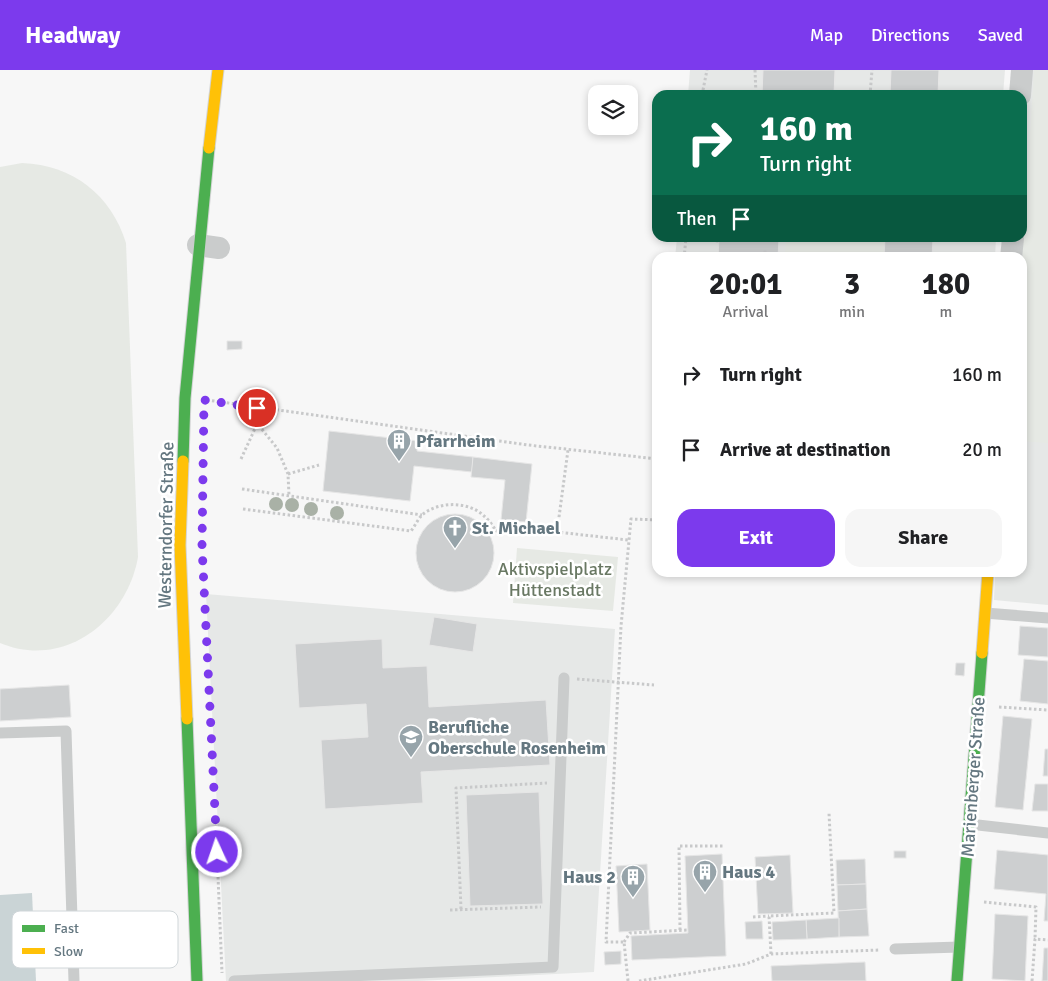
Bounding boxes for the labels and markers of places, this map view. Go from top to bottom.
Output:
pin [236,387,278,429]
building icon: Pfarrheim [386,428,412,462]
place label: Pfarrheim [416,430,496,452]
church icon: St. Michael [442,515,468,549]
place label: St. Michael [472,517,561,539]
place label: Berufliche Oberschule Rosenheim [428,716,606,759]
school or university icon: Berufliche Oberschule Rosenheim [398,724,424,758]
building icon: Haus 4 [692,859,718,893]
place label: Haus 4 [722,861,775,883]
building icon: Haus 2 [620,864,646,898]
place label: Haus 2 [563,866,616,888]

